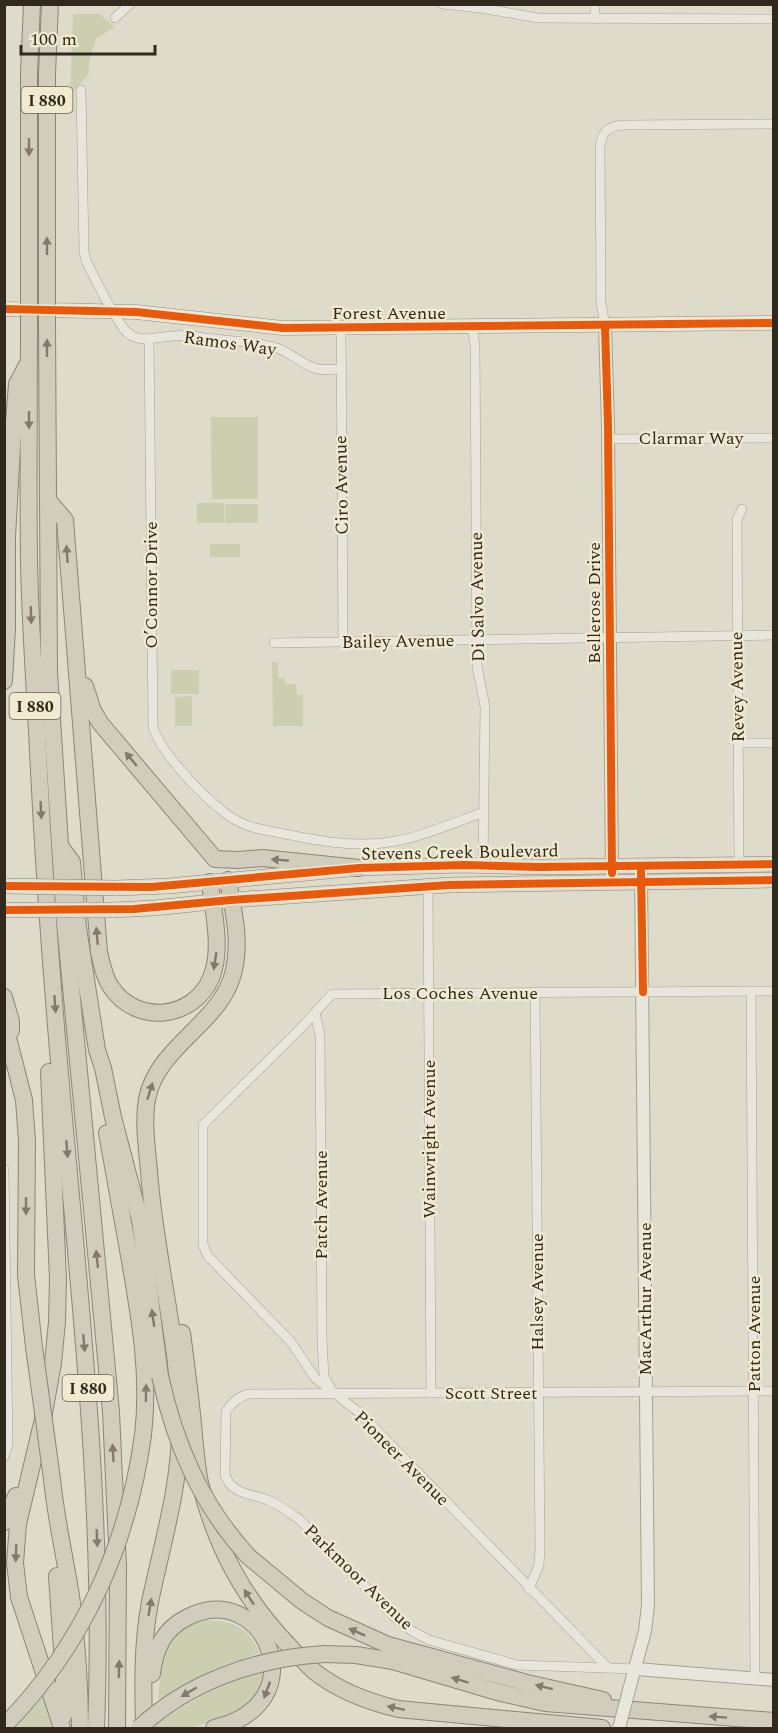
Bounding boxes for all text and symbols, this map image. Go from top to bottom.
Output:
scale bar [21,18,154,56]
text: 100 m [30,26,77,53]
road number: I 880 [22,87,72,113]
one-way arrow [24,137,34,156]
one-way arrow [42,236,52,255]
street label: Forest Avenue [332,300,446,327]
street label: Ramos Way [182,324,279,364]
one-way arrow [42,338,52,357]
one-way arrow [24,411,34,430]
street label: Clarmar Way [639,425,745,452]
street label: Ciro Avenue [327,435,356,535]
street label: O’Connor Drive [138,521,165,649]
street label: Di Salvo Avenue [463,532,492,662]
street label: Bellerose Drive [581,542,608,664]
one-way arrow [63,545,72,564]
one-way arrow [27,606,36,625]
street label: Bailey Avenue [341,627,455,656]
street label: Revey Avenue [723,631,752,742]
road number: I 880 [9,693,60,719]
one-way arrow [125,752,138,767]
one-way arrow [36,800,45,819]
street label: Stevens Creek Boulevard [361,837,559,868]
one-way arrow [270,855,289,864]
one-way arrow [93,927,102,946]
one-way arrow [210,952,219,971]
street label: Los Coches Avenue [382,980,538,1007]
one-way arrow [50,995,59,1014]
street label: Wainwright Avenue [416,1060,443,1218]
one-way arrow [146,1082,155,1100]
one-way arrow [62,1140,72,1159]
street label: Patch Avenue [308,1150,335,1260]
one-way arrow [21,1196,31,1215]
street label: MacArthur Avenue [632,1222,659,1376]
street label: Halsey Avenue [524,1233,551,1351]
one-way arrow [92,1249,102,1268]
street label: Patton Avenue [741,1276,768,1392]
one-way arrow [148,1308,158,1327]
one-way arrow [79,1334,89,1353]
road number: I 880 [62,1375,113,1401]
street label: Scott Street [445,1380,537,1407]
one-way arrow [141,1384,151,1403]
street label: Pioneer Avenue [348,1404,456,1512]
one-way arrow [109,1444,118,1463]
street label: Parkmoor Avenue [298,1518,420,1637]
one-way arrow [92,1528,102,1547]
one-way arrow [11,1543,20,1562]
one-way arrow [243,1589,254,1605]
one-way arrow [145,1598,154,1617]
one-way arrow [348,1627,366,1636]
one-way arrow [114,1659,123,1678]
one-way arrow [451,1675,469,1685]
one-way arrow [261,1681,271,1699]
one-way arrow [535,1682,553,1691]
one-way arrow [180,1687,197,1697]
one-way arrow [387,1703,405,1713]
one-way arrow [708,1712,727,1721]

